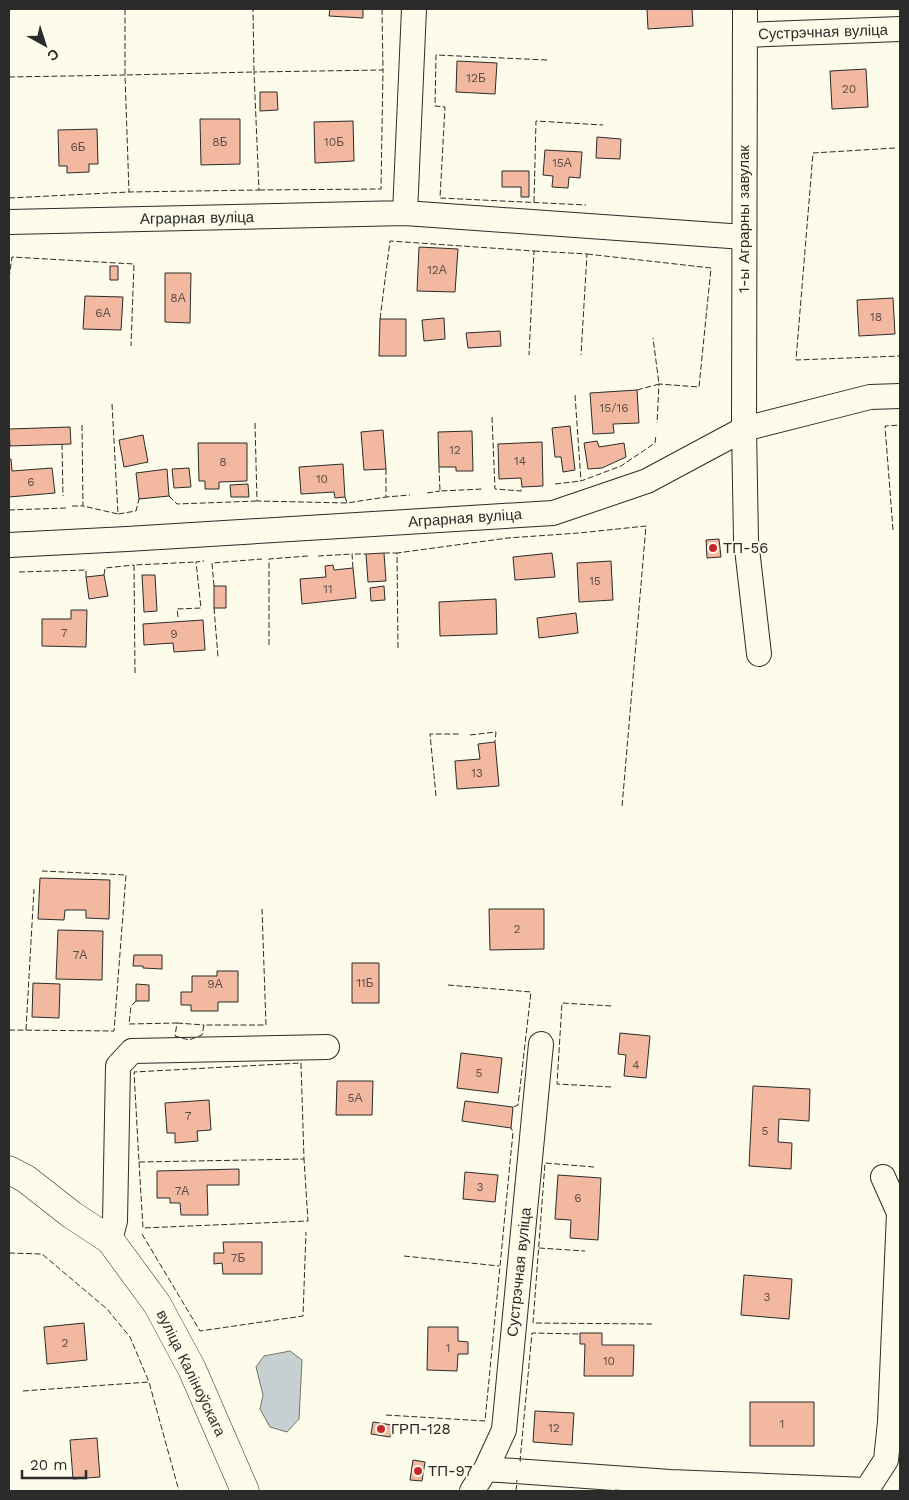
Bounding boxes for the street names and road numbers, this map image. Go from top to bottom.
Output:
street label: Сустрэчная вуліца [758,21,889,43]
street label: 1-ы Аграрны завулак [735,145,753,293]
street label: Аграрная вуліца [140,208,255,228]
street label: Аграрная вуліца [407,505,523,531]
street label: Сустрэчная вуліца [503,1206,535,1338]
street label: вуліца Каліноўскага [153,1307,230,1440]

